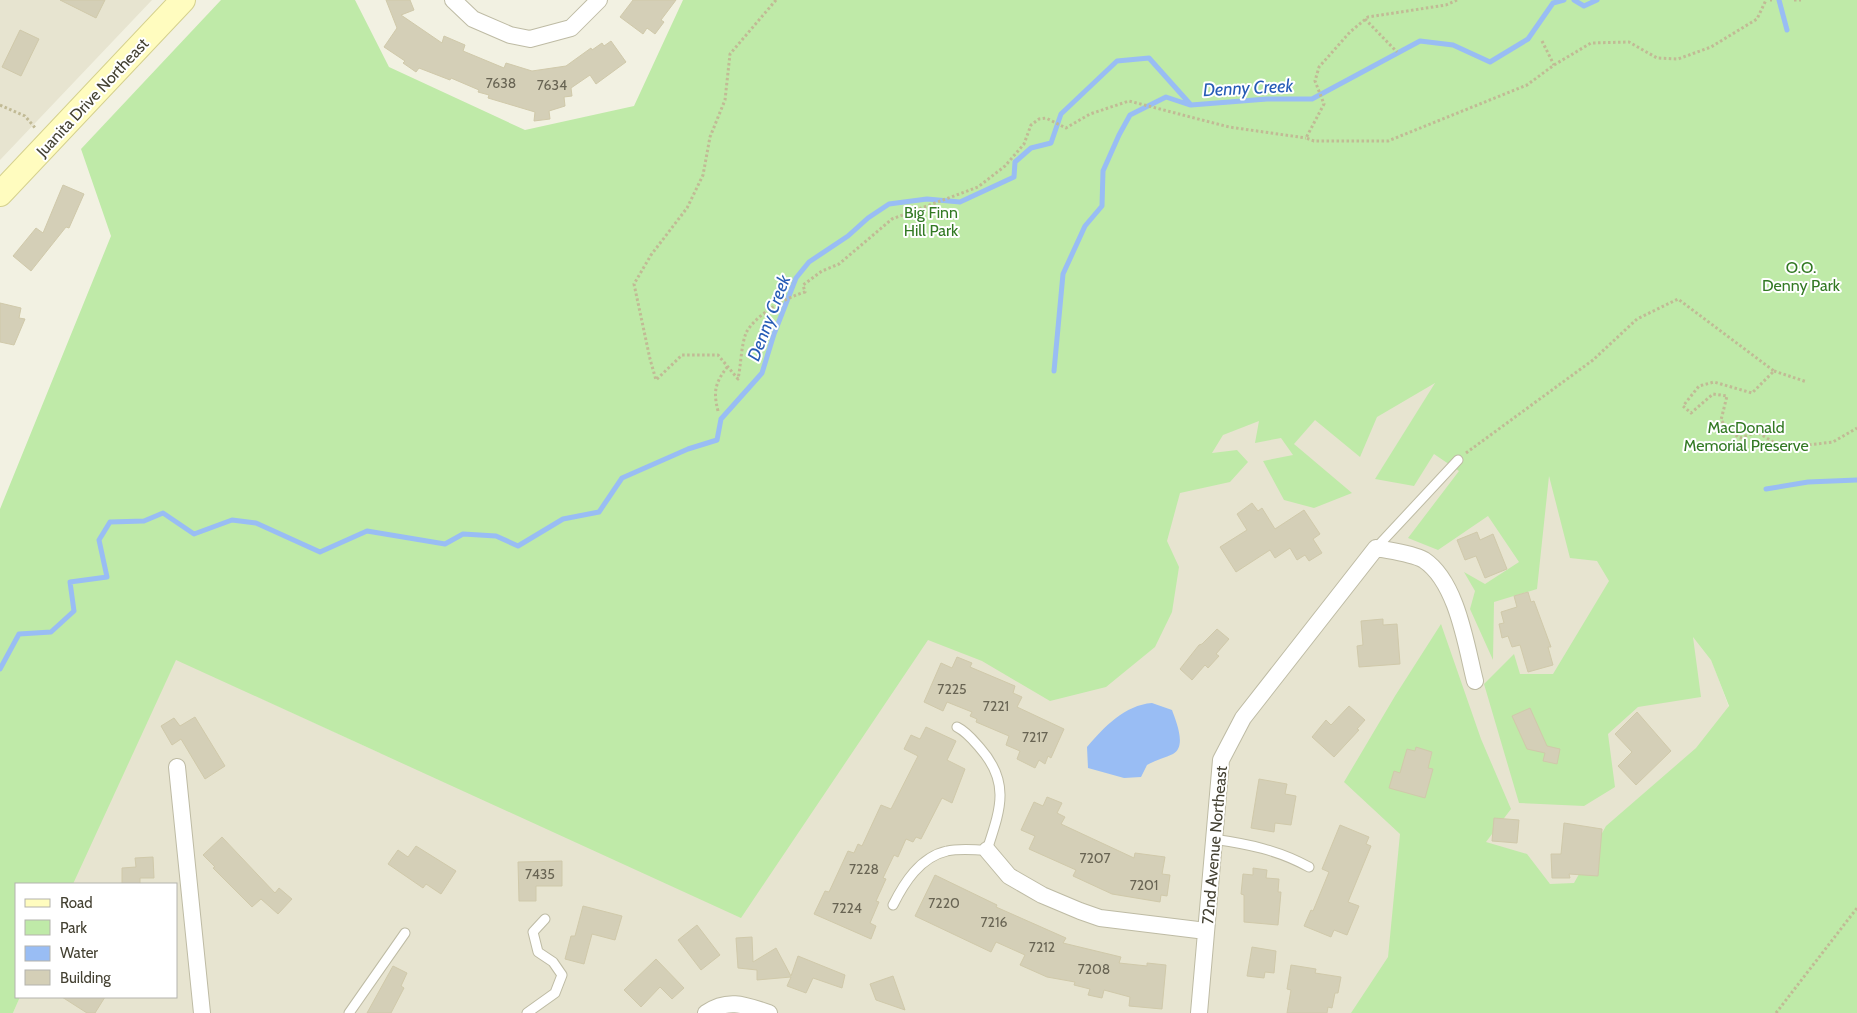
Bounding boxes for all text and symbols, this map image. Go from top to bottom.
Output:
street label: Juanita Drive Northeast [32,34,153,161]
house number: 7638 [486,74,516,92]
water label: Denny Creek [1202,75,1295,101]
house number: 7634 [537,76,567,94]
park label: Big Finn Hill Park [904,203,959,240]
park label: O.O. Denny Park [1762,258,1841,295]
water label: Denny Creek [743,271,796,364]
park label: MacDonald Memorial Preserve [1683,418,1809,455]
house number: 7225 [937,680,967,698]
house number: 7221 [983,697,1009,715]
house number: 7217 [1022,728,1048,746]
street label: 72nd Avenue Northeast [1198,764,1231,925]
house number: 7207 [1079,849,1111,867]
house number: 7228 [849,860,879,878]
house number: 7435 [525,865,555,883]
house number: 7201 [1130,876,1158,894]
legend [15,883,178,998]
text: Road [60,894,93,912]
house number: 7220 [928,894,960,912]
house number: 7224 [832,899,862,917]
house number: 7216 [981,913,1007,931]
text: Park [60,919,87,937]
house number: 7212 [1029,938,1055,956]
text: Water [60,944,98,962]
house number: 7208 [1078,960,1110,978]
text: Building [60,969,111,987]

